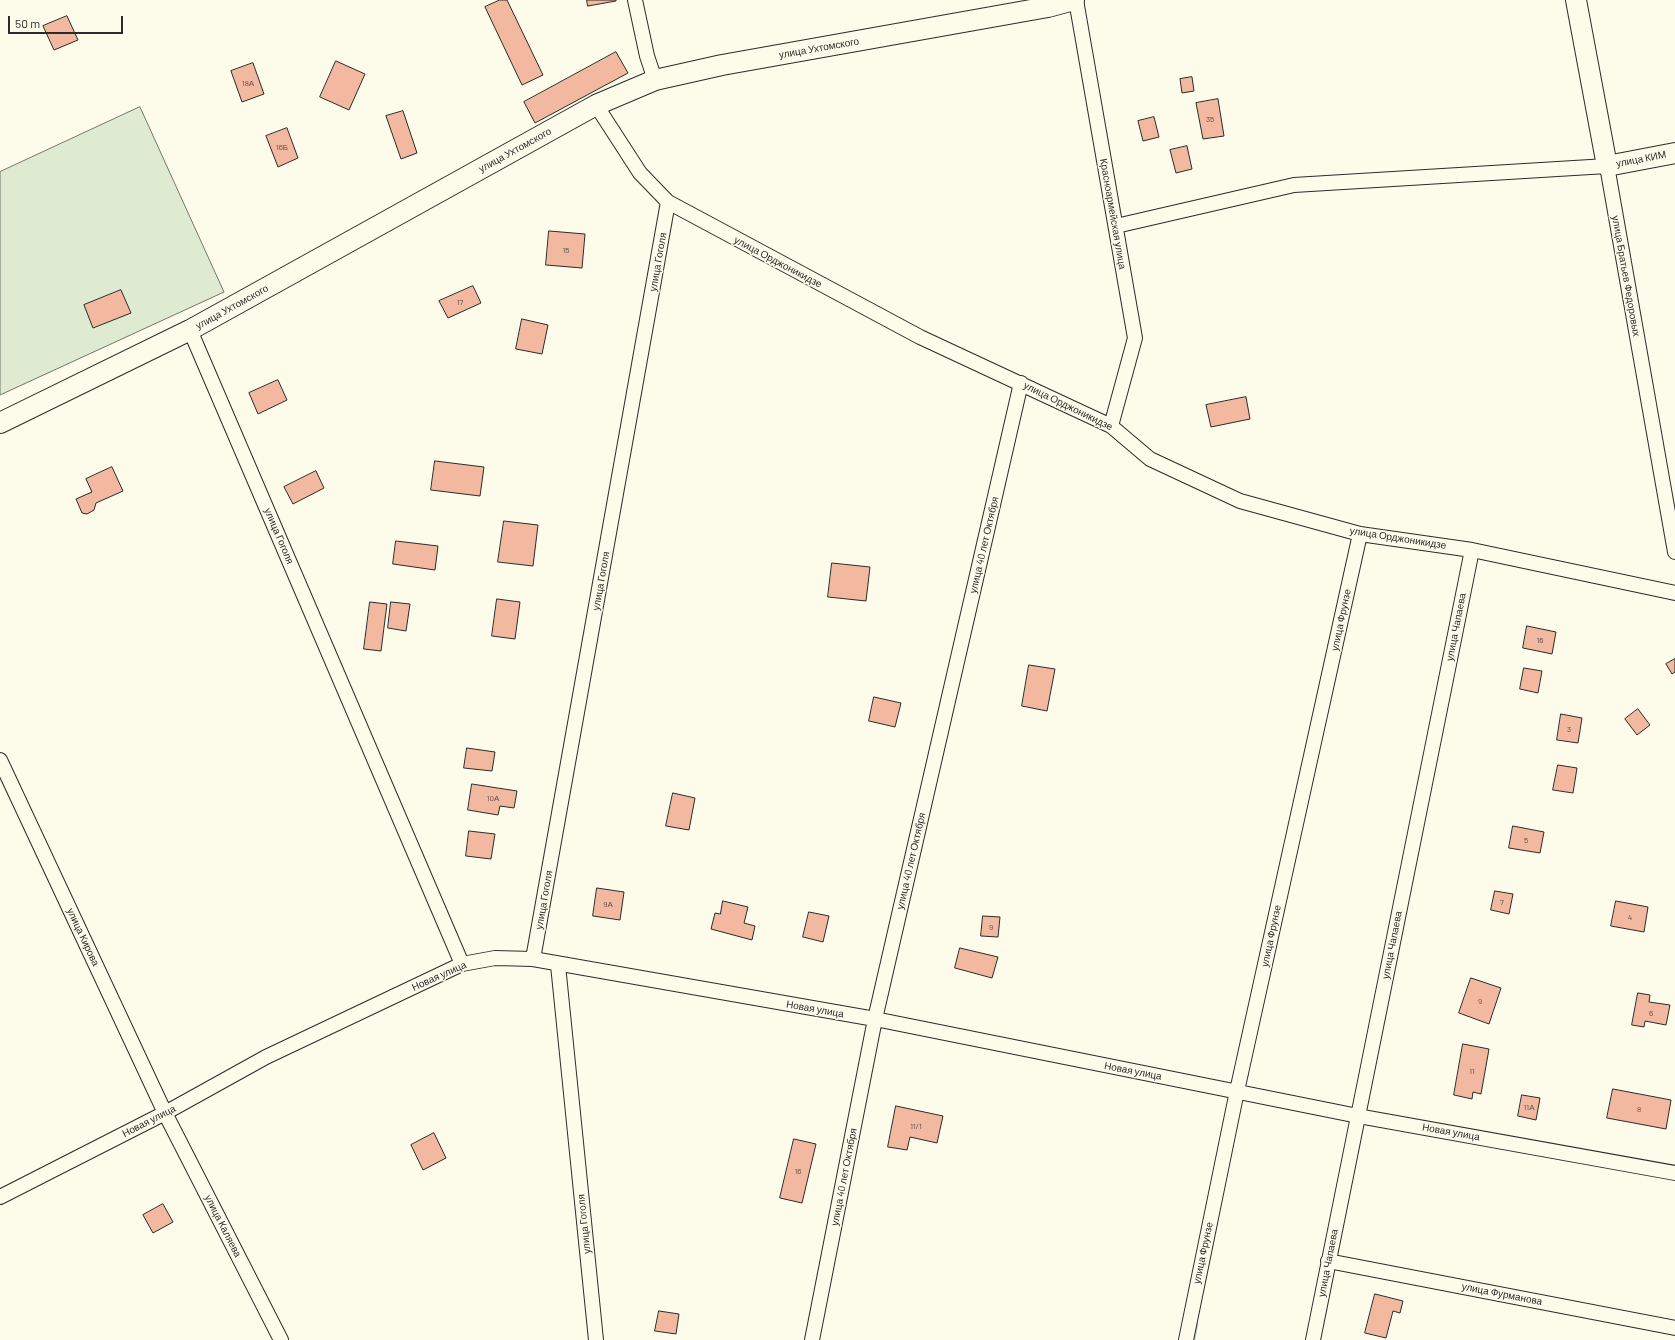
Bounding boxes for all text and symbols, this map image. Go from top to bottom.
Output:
scale bar [10,8,125,34]
text: 50 m [15,16,40,30]
street label: улица Ухтомского [778,35,860,61]
house number: 18А [242,78,254,88]
house number: 35 [1206,114,1214,124]
street label: улица Ухтомского [477,125,553,175]
house number: 16Б [276,142,288,152]
street label: улица КИМ [1615,148,1667,170]
street label: Красноармейская улица [1097,158,1129,270]
street label: улица Братьев Федоровых [1609,215,1643,337]
street label: улица Гоголя [647,232,669,292]
street label: улица Орджоникидзе [732,234,824,290]
house number: 15 [563,245,569,255]
street label: улица Ухтомского [194,282,270,332]
house number: 17 [457,297,463,307]
street label: улица Орджоникидзе [1021,379,1115,433]
street label: улица 40 лет Октября [967,495,1001,595]
street label: улица Гоголя [262,506,296,566]
street label: улица Орджоникидзе [1349,524,1447,552]
street label: улица Гоголя [590,551,612,611]
street label: улица Фрунзе [1329,588,1353,652]
street label: улица Чапаева [1444,592,1468,662]
house number: 16 [1537,635,1543,645]
house number: 3 [1567,724,1571,734]
house number: 10А [487,793,499,803]
street label: улица 40 лет Октября [894,811,928,911]
house number: 5 [1524,835,1528,845]
street label: улица Гоголя [533,870,555,930]
house number: 7 [1500,897,1504,907]
house number: 9А [603,899,613,909]
street label: улица Фрунзе [1259,904,1283,968]
street label: улица Кирова [64,906,102,968]
street label: улица Чапаева [1380,910,1404,980]
house number: 4 [1628,912,1632,922]
house number: 9 [989,922,993,932]
street label: Новая улица [410,959,468,993]
house number: 9 [1478,996,1482,1006]
street label: Новая улица [785,998,845,1020]
house number: 6 [1649,1008,1653,1018]
street label: Новая улица [1103,1060,1163,1082]
house number: 11 [1469,1066,1475,1076]
street label: Новая улица [120,1102,178,1140]
house number: 11А [1524,1102,1534,1112]
house number: 8 [1637,1104,1641,1114]
house number: 11/1 [910,1121,922,1131]
street label: Новая улица [1421,1121,1481,1143]
street label: улица 40 лет Октября [829,1127,859,1227]
house number: 16 [795,1166,801,1176]
street label: улица Каляева [202,1193,244,1259]
street label: улица Гоголя [575,1194,593,1254]
street label: улица Фрунзе [1191,1221,1215,1285]
street label: улица Чапаева [1316,1228,1340,1298]
street label: улица Фурманова [1461,1280,1543,1308]

